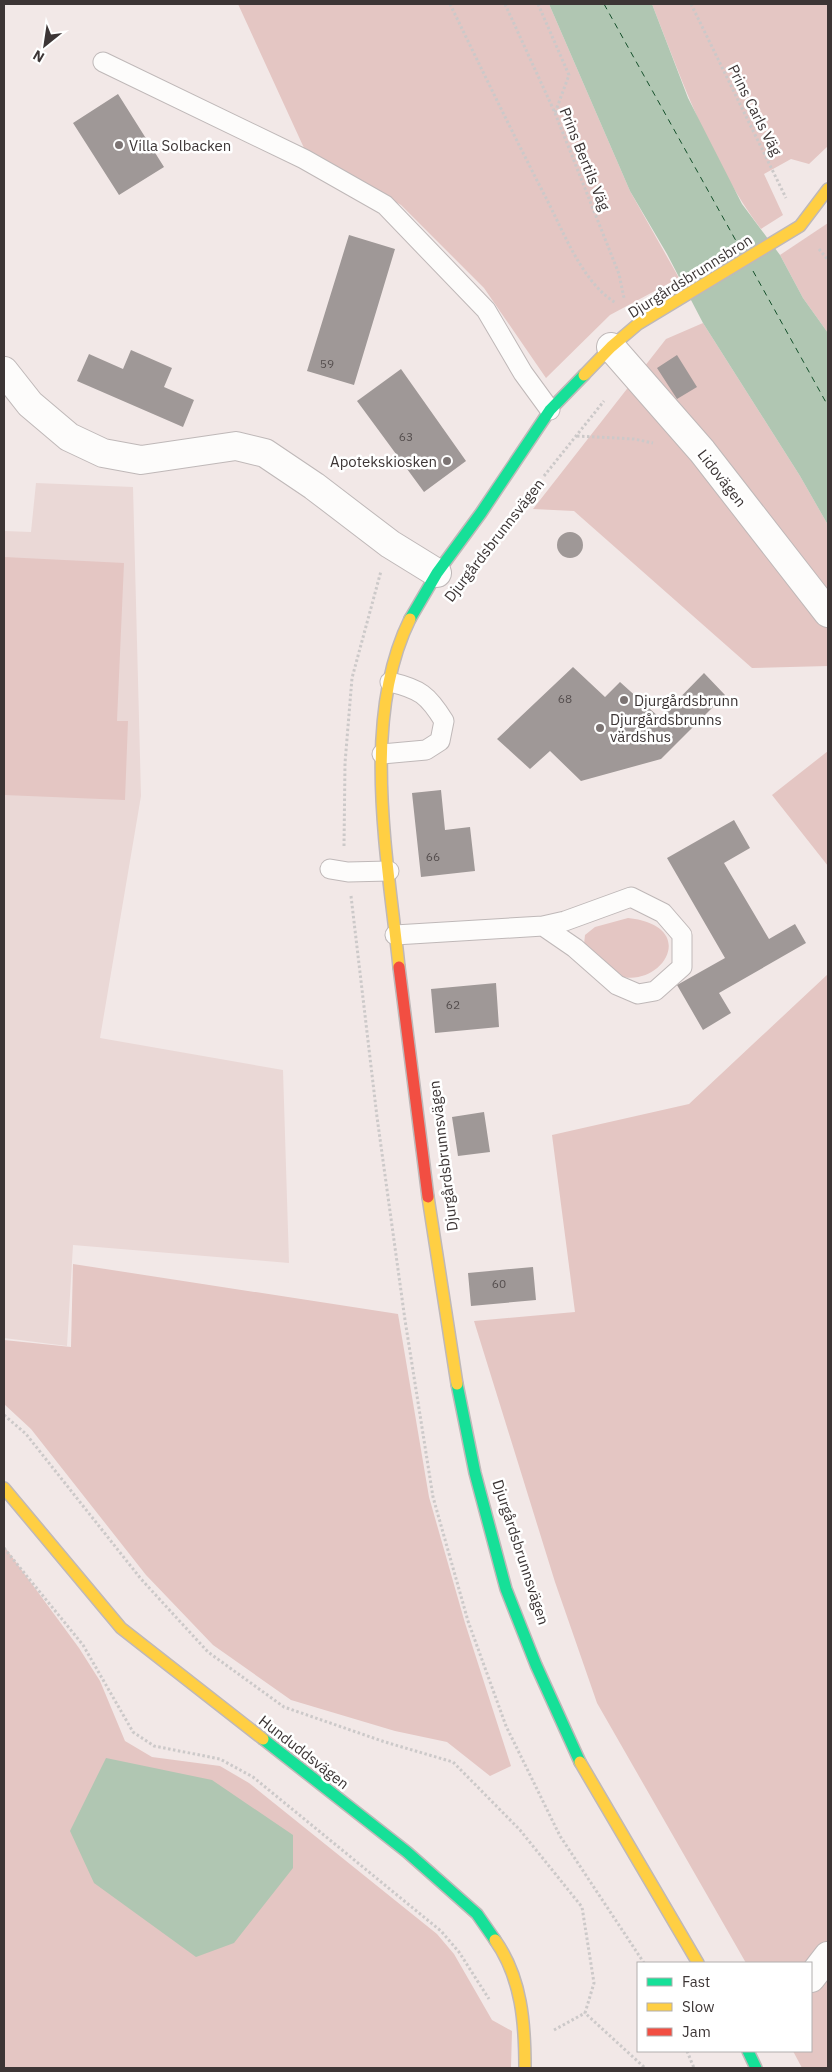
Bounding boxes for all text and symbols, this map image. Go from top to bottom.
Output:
north arrow [20,20,70,70]
text: N [30,46,47,67]
street label: Prins Carls Väg [724,61,786,159]
street label: Prins Bertils Väg [556,105,614,213]
place label: Villa Solbacken [129,136,231,155]
marker: Villa Solbacken [113,139,125,151]
street label: Djurgårdsbrunnsbron [624,230,756,322]
house number: 59 [320,356,334,371]
house number: 63 [399,429,413,444]
street label: Lidovägen [694,445,750,511]
place label: Apotekskiosken [330,452,437,471]
marker: Apotekskiosken [441,455,453,467]
street label: Djurgårdsbrunnsvägen [440,474,548,606]
house number: 68 [558,691,572,706]
place label: Djurgårdsbrunn [634,691,739,710]
marker: Djurgårdsbrunn [618,694,630,706]
place label: Djurgårdsbrunns värdshus [610,710,722,746]
marker: Djurgårdsbrunns värdshus [594,722,606,734]
house number: 66 [426,849,440,864]
house number: 62 [446,997,460,1012]
street label: Djurgårdsbrunnsvägen [424,1080,462,1232]
house number: 60 [492,1276,506,1291]
street label: Djurgårdsbrunnsvägen [489,1477,553,1627]
street label: Hunduddsvägen [255,1711,353,1793]
legend [637,1962,812,2052]
text: Fast [682,1972,710,1991]
text: Slow [682,1997,715,2016]
text: Jam [682,2022,711,2041]

